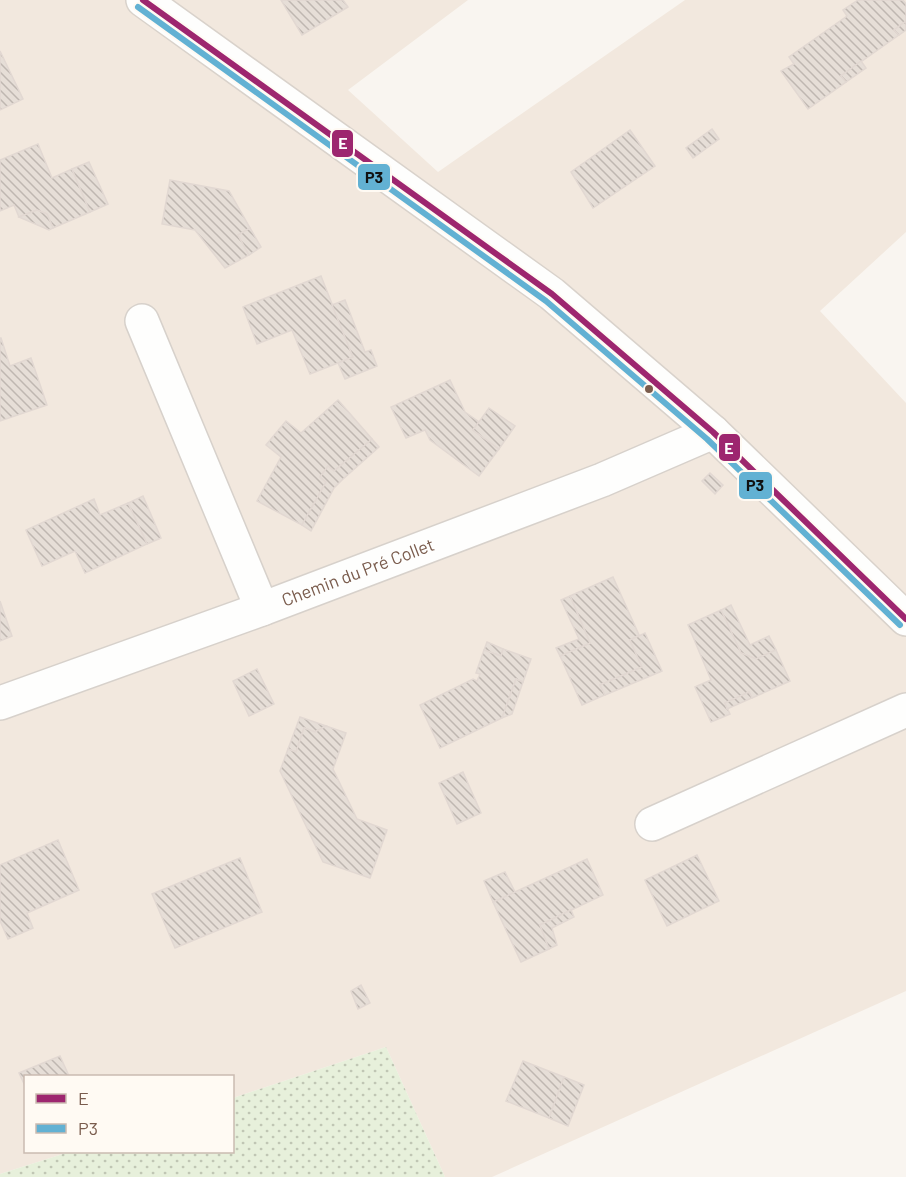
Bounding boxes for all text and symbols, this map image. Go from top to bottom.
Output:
line badge: E [331,129,354,158]
text: E [338,133,348,152]
line badge: P3 [357,163,391,191]
text: P3 [365,167,383,186]
unlabelled marker [643,383,655,395]
line badge: E [718,433,741,462]
text: E [724,438,734,457]
line badge: P3 [738,471,773,500]
text: P3 [746,475,764,494]
street label: Chemin du Pré Collet [278,533,437,611]
legend [24,1075,234,1153]
text: E [78,1087,89,1109]
text: P3 [78,1117,98,1139]

